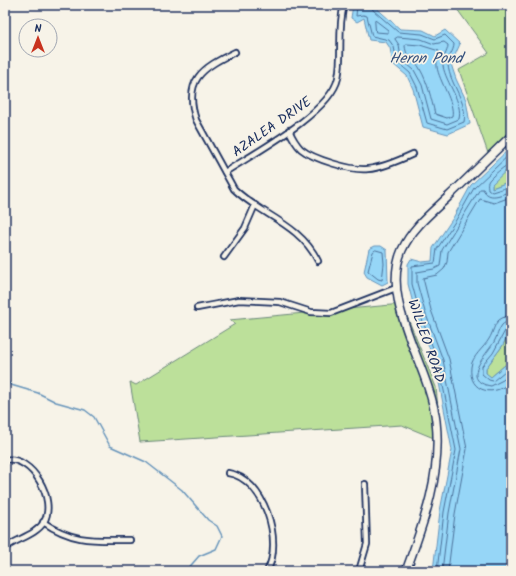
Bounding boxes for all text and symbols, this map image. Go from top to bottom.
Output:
north arrow [18,18,58,58]
text: N [35,20,42,38]
water label: Heron Pond [390,47,466,71]
street label: AZALEA DRIVE [228,91,317,163]
street label: WILLEO ROAD [401,296,451,386]

